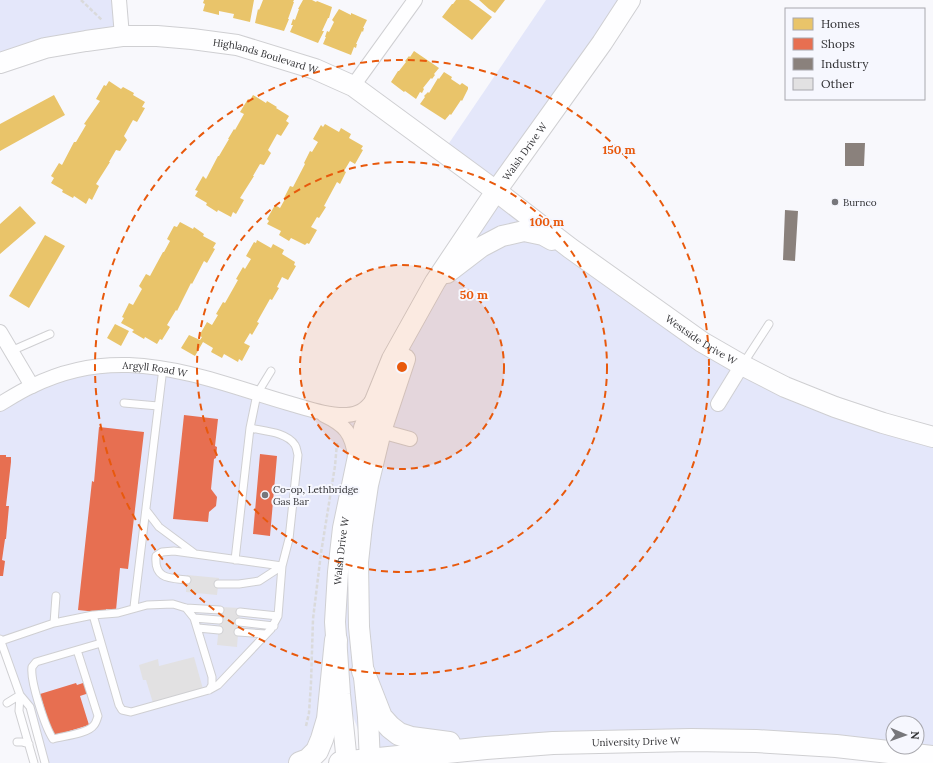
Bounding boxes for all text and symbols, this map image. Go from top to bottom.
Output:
legend [785,8,925,100]
text: Homes [821,16,860,31]
street label: Highlands Boulevard W [212,35,321,76]
text: Shops [821,36,855,51]
text: Industry [821,56,869,71]
text: Other [821,76,855,91]
street label: Walsh Drive W [499,119,550,183]
text: 150 m [602,142,636,157]
place label: Burnco [843,196,877,209]
marker: Burnco [830,197,840,207]
text: 100 m [530,214,564,229]
text: 50 m [460,287,488,302]
street label: Westside Drive W [663,312,740,368]
street label: Argyll Road W [121,358,190,380]
centre of rings [395,360,409,374]
place label: Co-op, Lethbridge Gas Bar [273,483,359,508]
marker: Co-op, Lethbridge Gas Bar [260,490,270,500]
street label: Walsh Drive W [331,515,352,585]
north arrow [885,715,925,755]
text: N [908,731,922,740]
street label: University Drive W [592,734,681,749]

